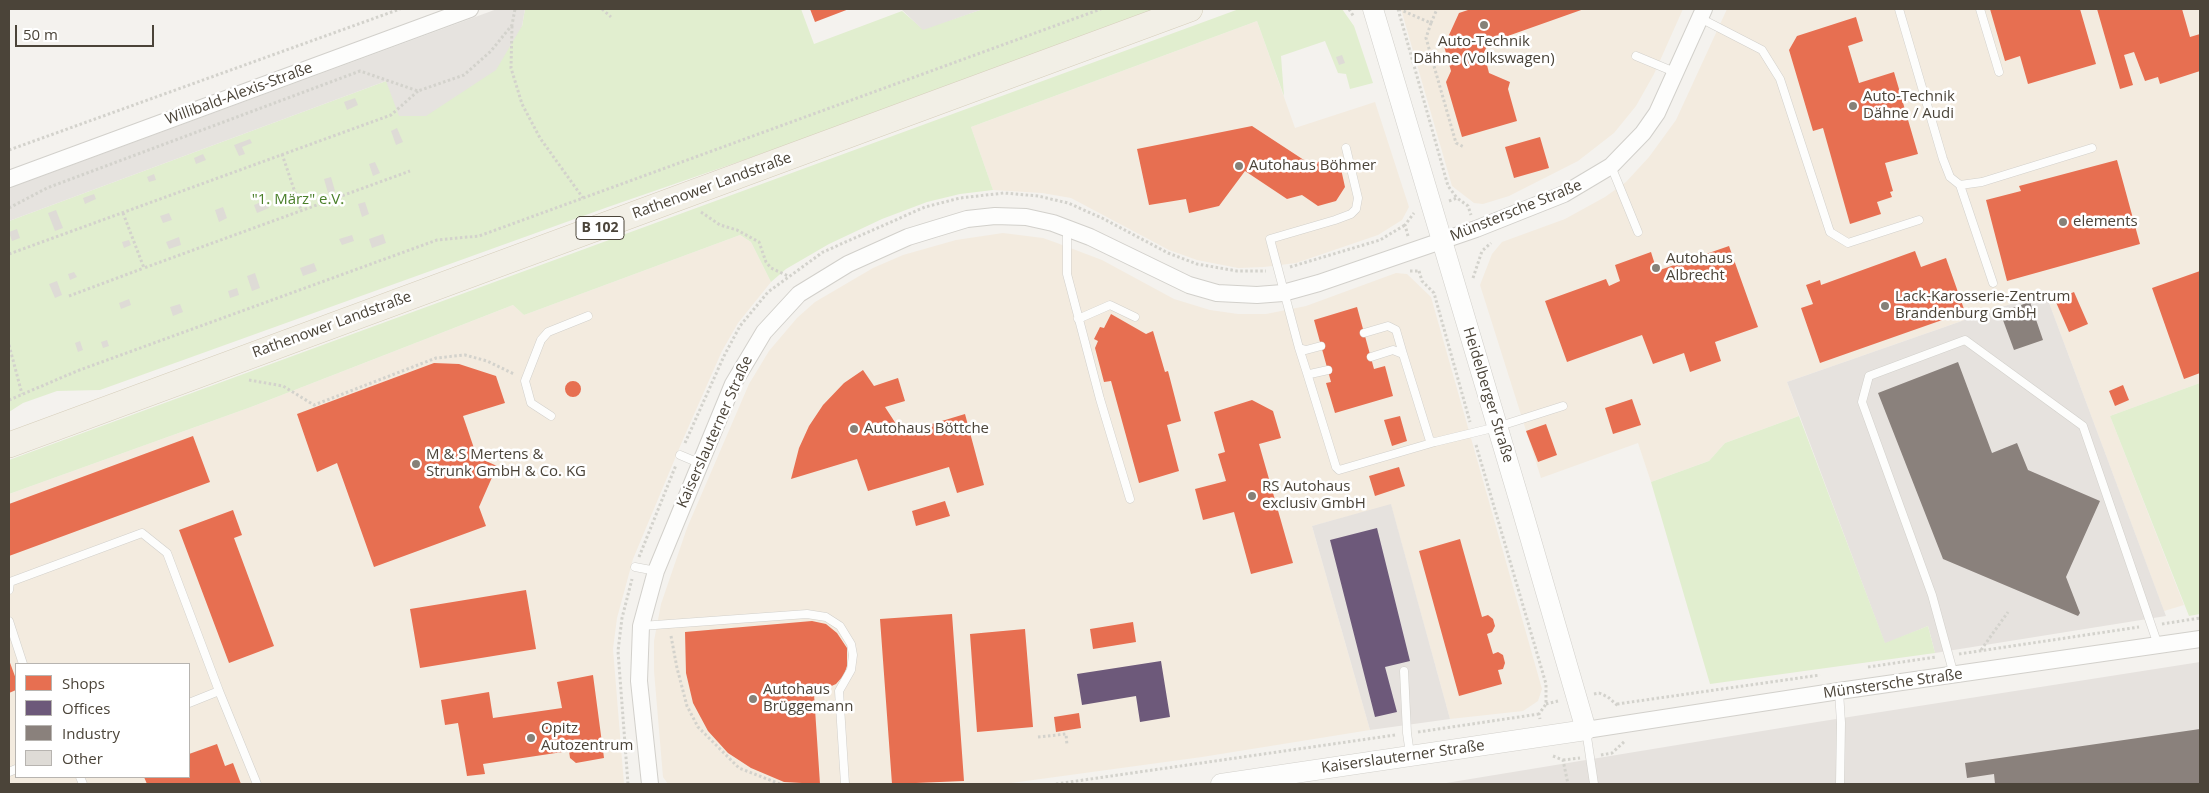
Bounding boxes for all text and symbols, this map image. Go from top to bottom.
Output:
scale bar [18,15,156,47]
marker: Auto-Technik Dähne (Volkswagen) [1478,19,1490,31]
text: 50 m [23,24,58,44]
place label: Auto-Technik Dähne (Volkswagen) [1413,33,1555,68]
street label: Willibald-Alexis-Straße [163,59,315,129]
place label: Auto-Technik Dähne / Audi [1863,88,1955,123]
marker: Auto-Technik Dähne / Audi [1847,100,1859,112]
street label: Rathenower Landstraße [630,149,794,223]
place label: Autohaus Böhmer [1249,157,1376,175]
marker: Autohaus Böhmer [1233,160,1245,172]
street label: Münstersche Straße [1447,176,1585,246]
park label: "1. März" e.V. [252,191,344,209]
place label: elements [2073,213,2138,231]
marker: elements [2057,216,2069,228]
road number: B 102 [576,217,624,240]
place label: Autohaus Albrecht [1666,250,1733,285]
marker: Autohaus Albrecht [1650,262,1662,274]
street label: Rathenower Landstraße [250,288,414,362]
place label: Lack-Karosserie-Zentrum Brandenburg GmbH [1895,288,2070,323]
marker: Lack-Karosserie-Zentrum Brandenburg GmbH [1879,300,1891,312]
street label: Heidelberger Straße [1459,325,1517,465]
street label: Kaiserslauterner Straße [673,353,757,511]
place label: Autohaus Böttche [864,420,989,438]
marker: Autohaus Böttche [848,423,860,435]
place label: M & S Mertens & Strunk GmbH & Co. KG [426,446,586,481]
marker: M & S Mertens & Strunk GmbH & Co. KG [410,458,422,470]
place label: RS Autohaus exclusiv GmbH [1262,478,1366,513]
marker: RS Autohaus exclusiv GmbH [1246,490,1258,502]
legend [15,663,190,778]
street label: Münstersche Straße [1822,665,1964,703]
text: Shops [62,673,105,693]
place label: Autohaus Brüggemann [763,681,853,716]
marker: Autohaus Brüggemann [747,693,759,705]
text: Offices [62,698,110,718]
place label: Opitz Autozentrum [541,720,633,755]
text: Industry [62,723,120,743]
marker: Opitz Autozentrum [525,732,537,744]
street label: Kaiserslauterner Straße [1320,737,1486,777]
text: Other [62,748,103,768]

